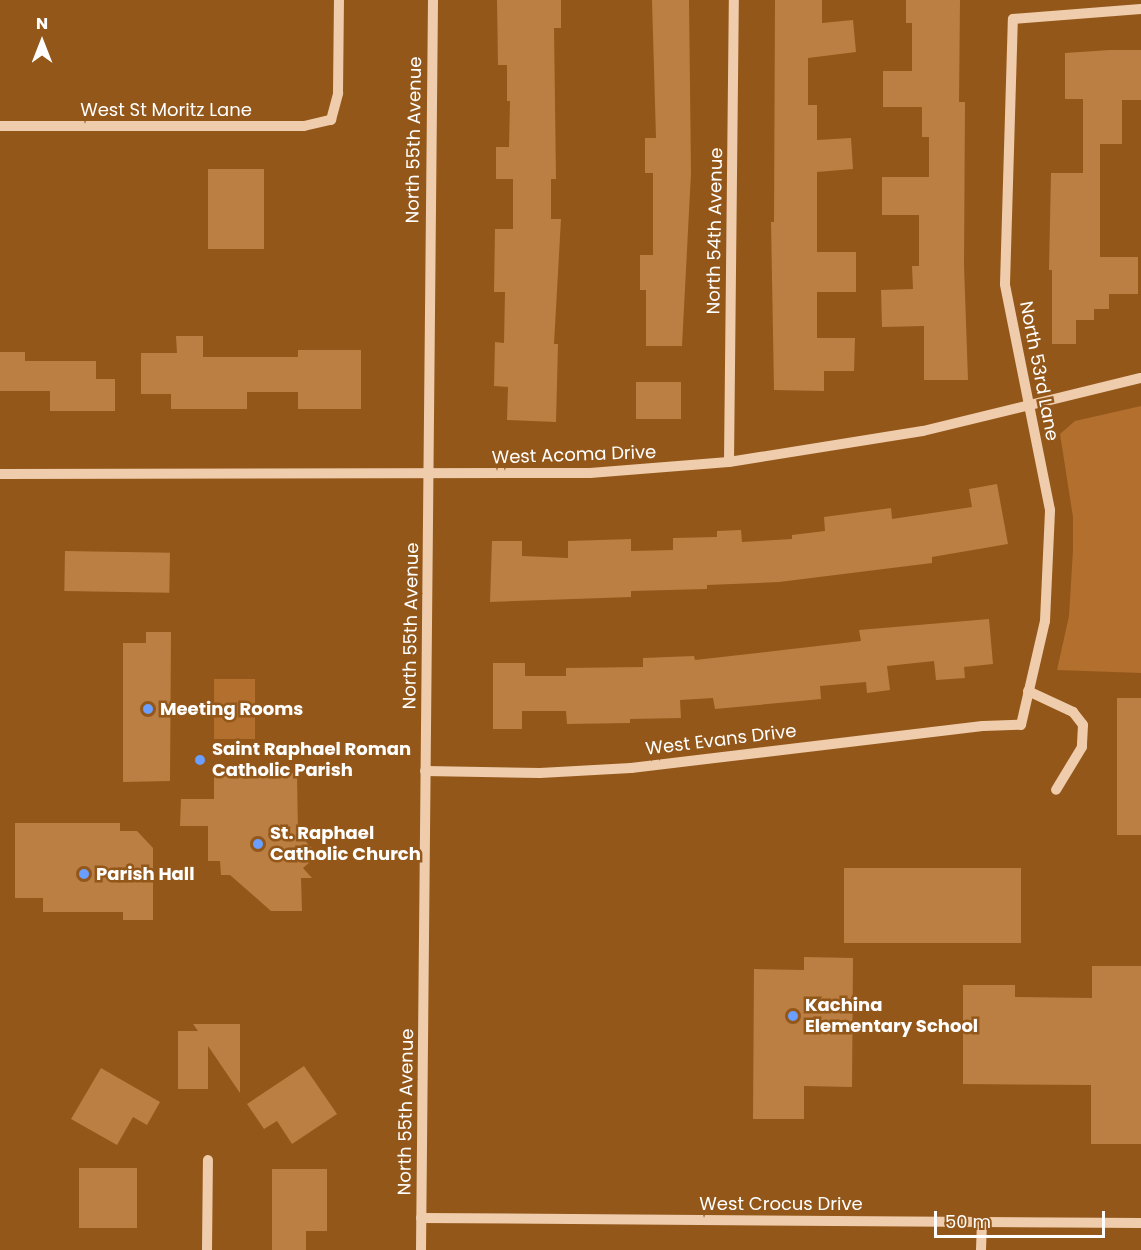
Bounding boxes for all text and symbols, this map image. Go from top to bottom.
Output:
north arrow [12,12,72,72]
text: N [36,12,48,35]
street label: North 55th Avenue [402,56,426,224]
street label: West St Moritz Lane [80,99,252,121]
street label: North 54th Avenue [703,147,727,315]
street label: North 53rd Lane [1015,299,1063,443]
street label: West Acoma Drive [491,441,657,469]
street label: North 55th Avenue [399,542,423,710]
place label: Meeting Rooms [160,698,303,720]
marker: Meeting Rooms [141,702,155,716]
street label: West Evans Drive [644,720,798,760]
place label: Saint Raphael Roman Catholic Parish [212,739,411,782]
marker: Saint Raphael Roman Catholic Parish [193,753,207,767]
place label: St. Raphael Catholic Church [270,823,421,866]
marker: St. Raphael Catholic Church [251,837,265,851]
place label: Parish Hall [96,863,194,885]
marker: Parish Hall [77,867,91,881]
place label: Kachina Elementary School [805,995,978,1038]
marker: Kachina Elementary School [786,1009,800,1023]
street label: North 55th Avenue [394,1028,418,1196]
street label: West Crocus Drive [699,1193,863,1215]
scale bar [937,1199,1108,1237]
text: 50 m [945,1209,991,1234]

